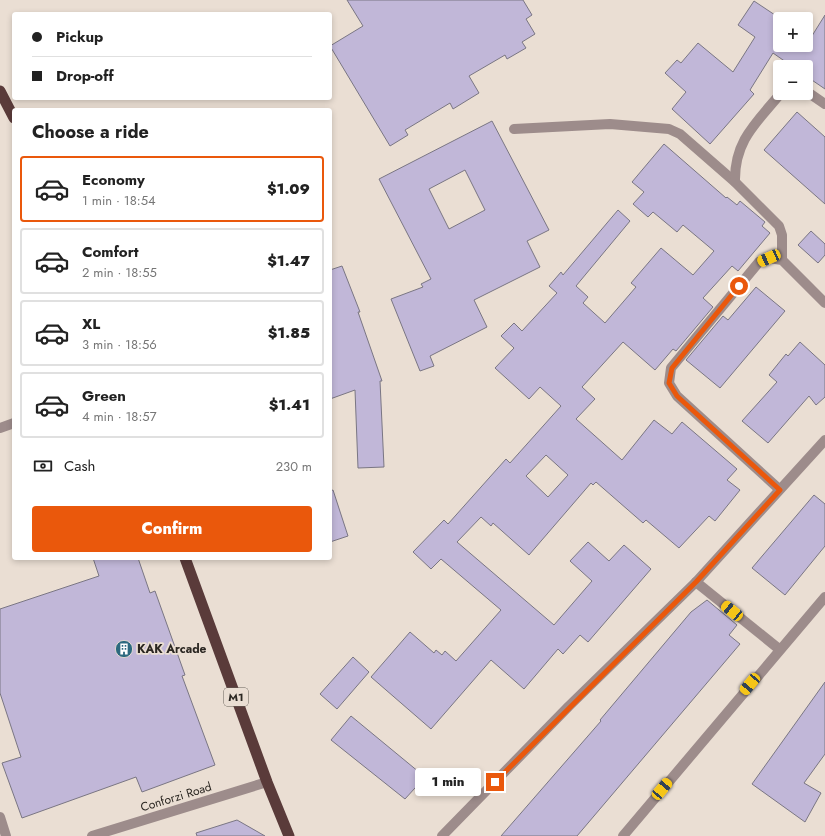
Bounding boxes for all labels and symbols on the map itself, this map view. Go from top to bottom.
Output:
car [756,248,782,268]
route start [730,277,748,295]
car [719,599,745,623]
building icon: KAK Arcade [114,639,134,659]
place label: KAK Arcade [137,640,207,658]
car [738,671,762,697]
road number: M1 [224,688,248,706]
callout: 1 min [415,768,481,796]
route end [486,773,504,791]
car [650,776,674,802]
street label: Conforzi Road [138,778,214,816]

